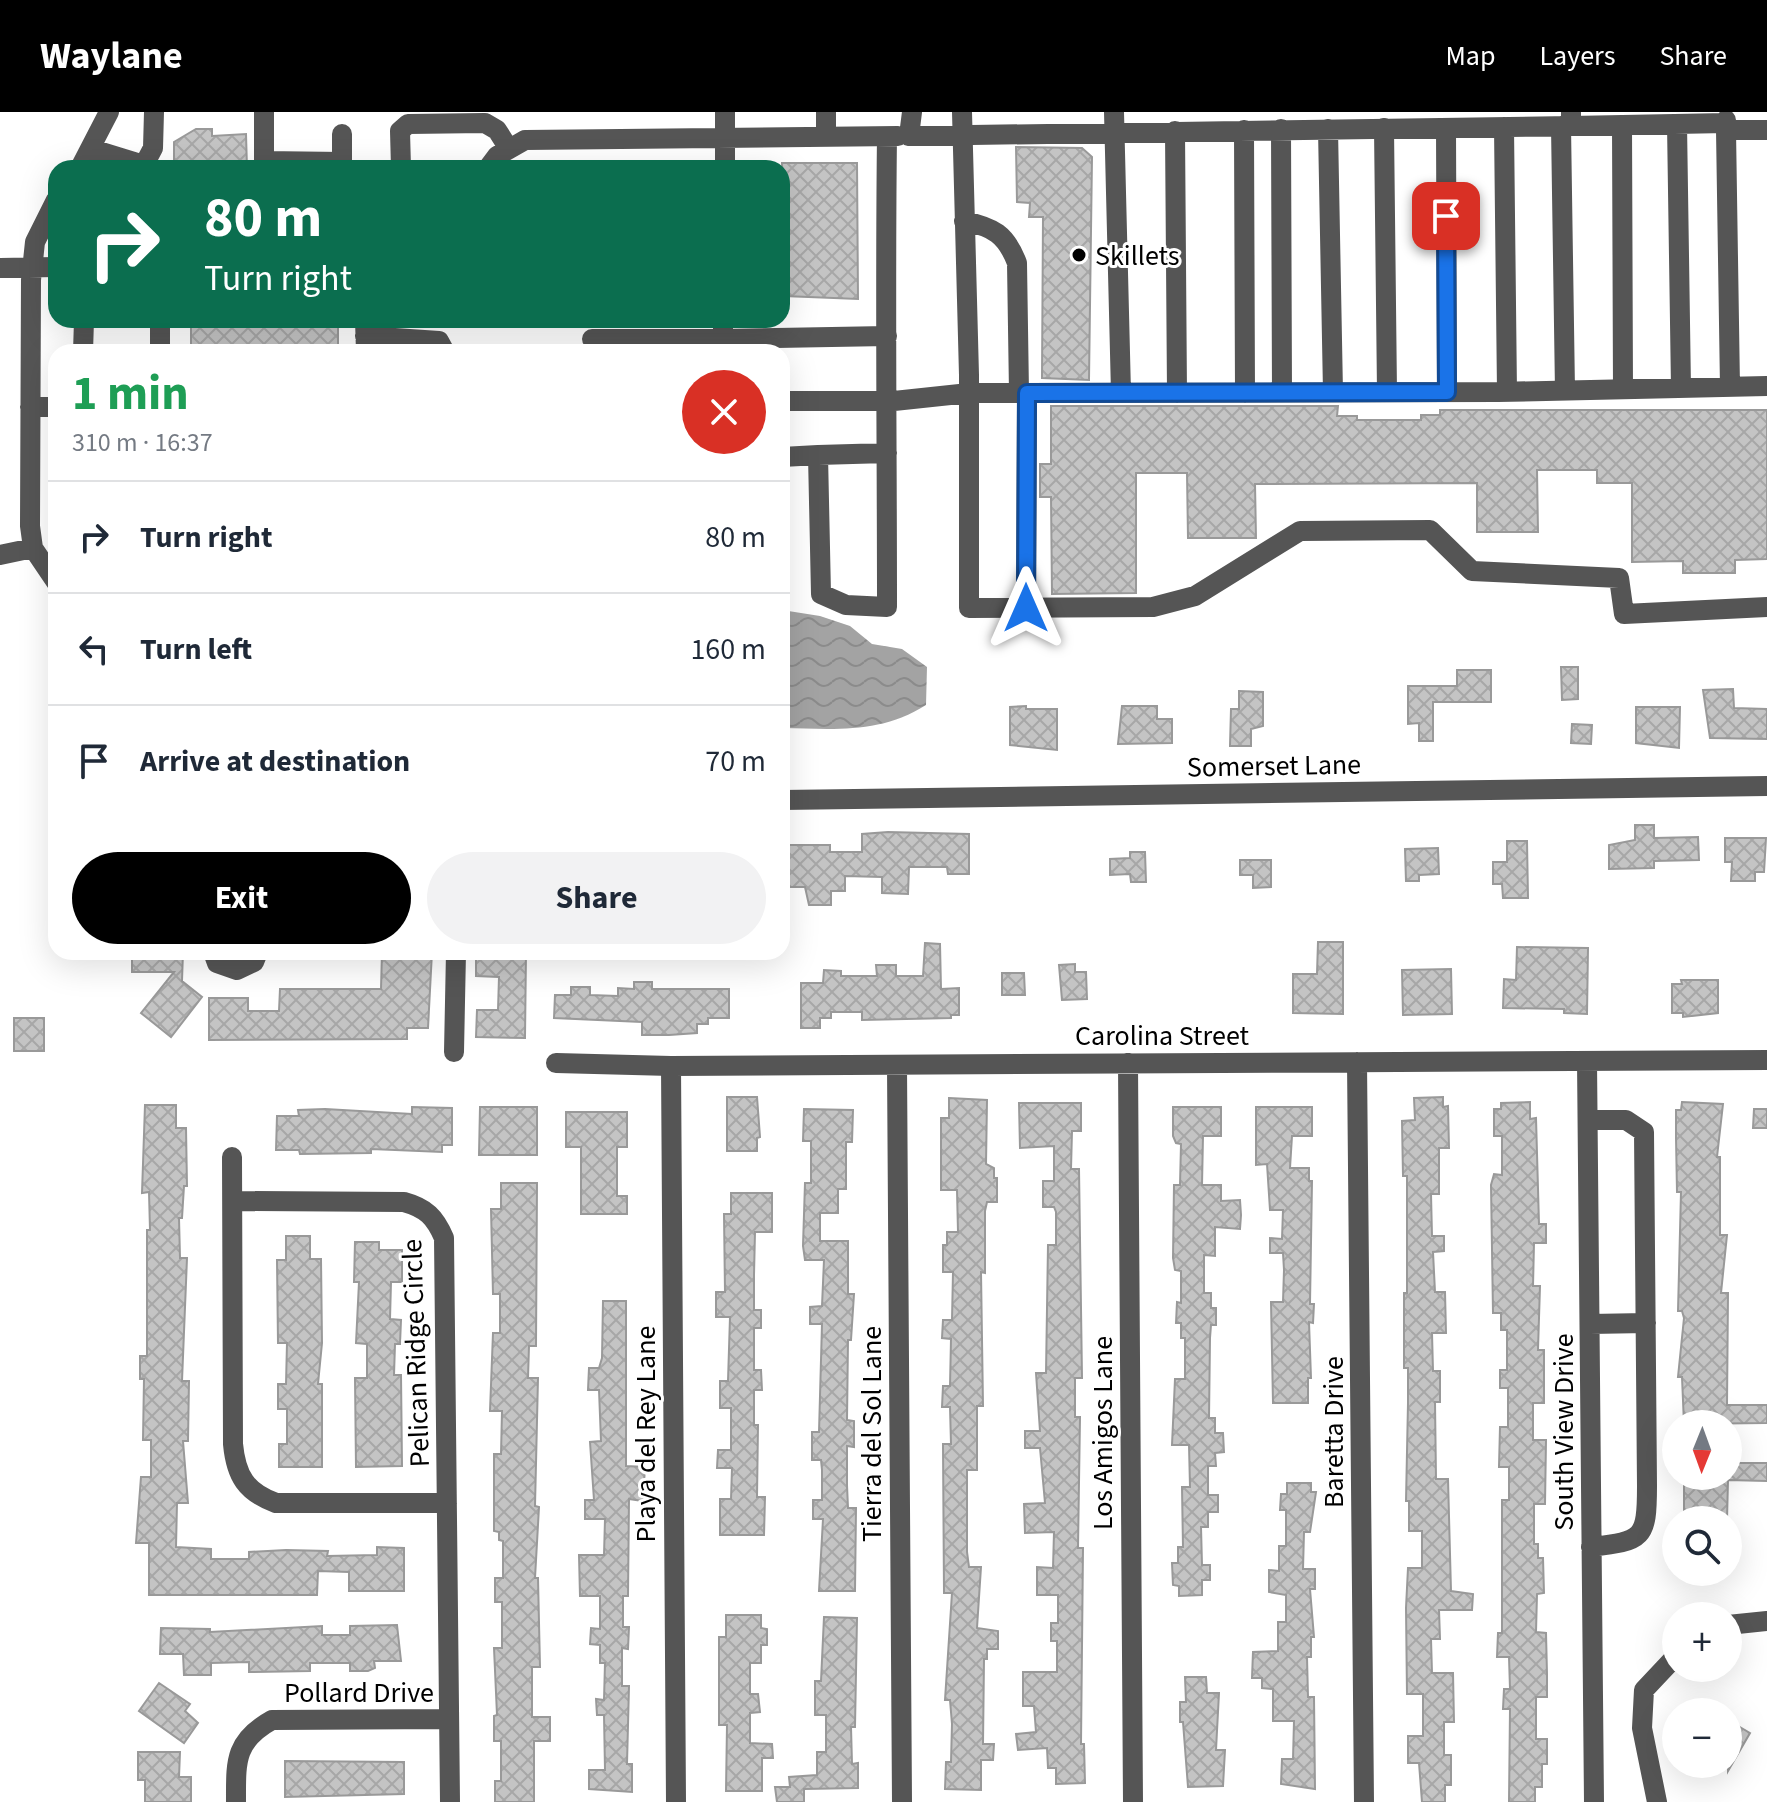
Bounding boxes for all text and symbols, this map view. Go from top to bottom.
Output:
text: Waylane [40,29,183,83]
text: Map [1445,36,1495,76]
text: Layers [1539,36,1615,76]
text: Share [1659,36,1727,76]
text: 80 m [204,179,322,258]
pin [1412,182,1480,250]
icon: right [72,192,176,296]
icon: arrive [1424,194,1468,238]
place label: Skillets [1095,236,1180,276]
marker: Skillets [1070,246,1088,264]
text: Turn right [204,253,352,304]
text: 1 min [72,360,189,428]
button: close [682,370,766,454]
text: 310 m · 16:37 [72,424,213,461]
icon: right [72,515,116,559]
text: Turn right [140,516,272,559]
text: 80 m [705,516,766,559]
position arrow [984,566,1068,650]
icon: left [72,627,116,671]
text: Turn left [140,628,252,671]
text: 160 m [690,628,766,671]
icon: arrive [72,739,116,783]
text: Arrive at destination [140,740,410,783]
text: 70 m [705,740,766,783]
street label: Somerset Lane [1187,744,1361,788]
button: Exit [72,852,411,944]
button: Share [427,852,766,944]
street label: Carolina Street [1075,1016,1249,1056]
street label: Pelican Ridge Circle [392,1238,440,1468]
street label: Playa del Rey Lane [626,1326,666,1542]
street label: Tierra del Sol Lane [852,1326,892,1542]
street label: South View Drive [1544,1333,1584,1531]
street label: Los Amigos Lane [1083,1336,1123,1530]
street label: Baretta Drive [1314,1356,1354,1508]
north arrow [1662,1410,1742,1490]
map controls [1662,1410,1742,1778]
button: search [1662,1506,1742,1586]
button: + [1662,1602,1742,1682]
street label: Pollard Drive [284,1673,434,1713]
button: − [1662,1698,1742,1778]

